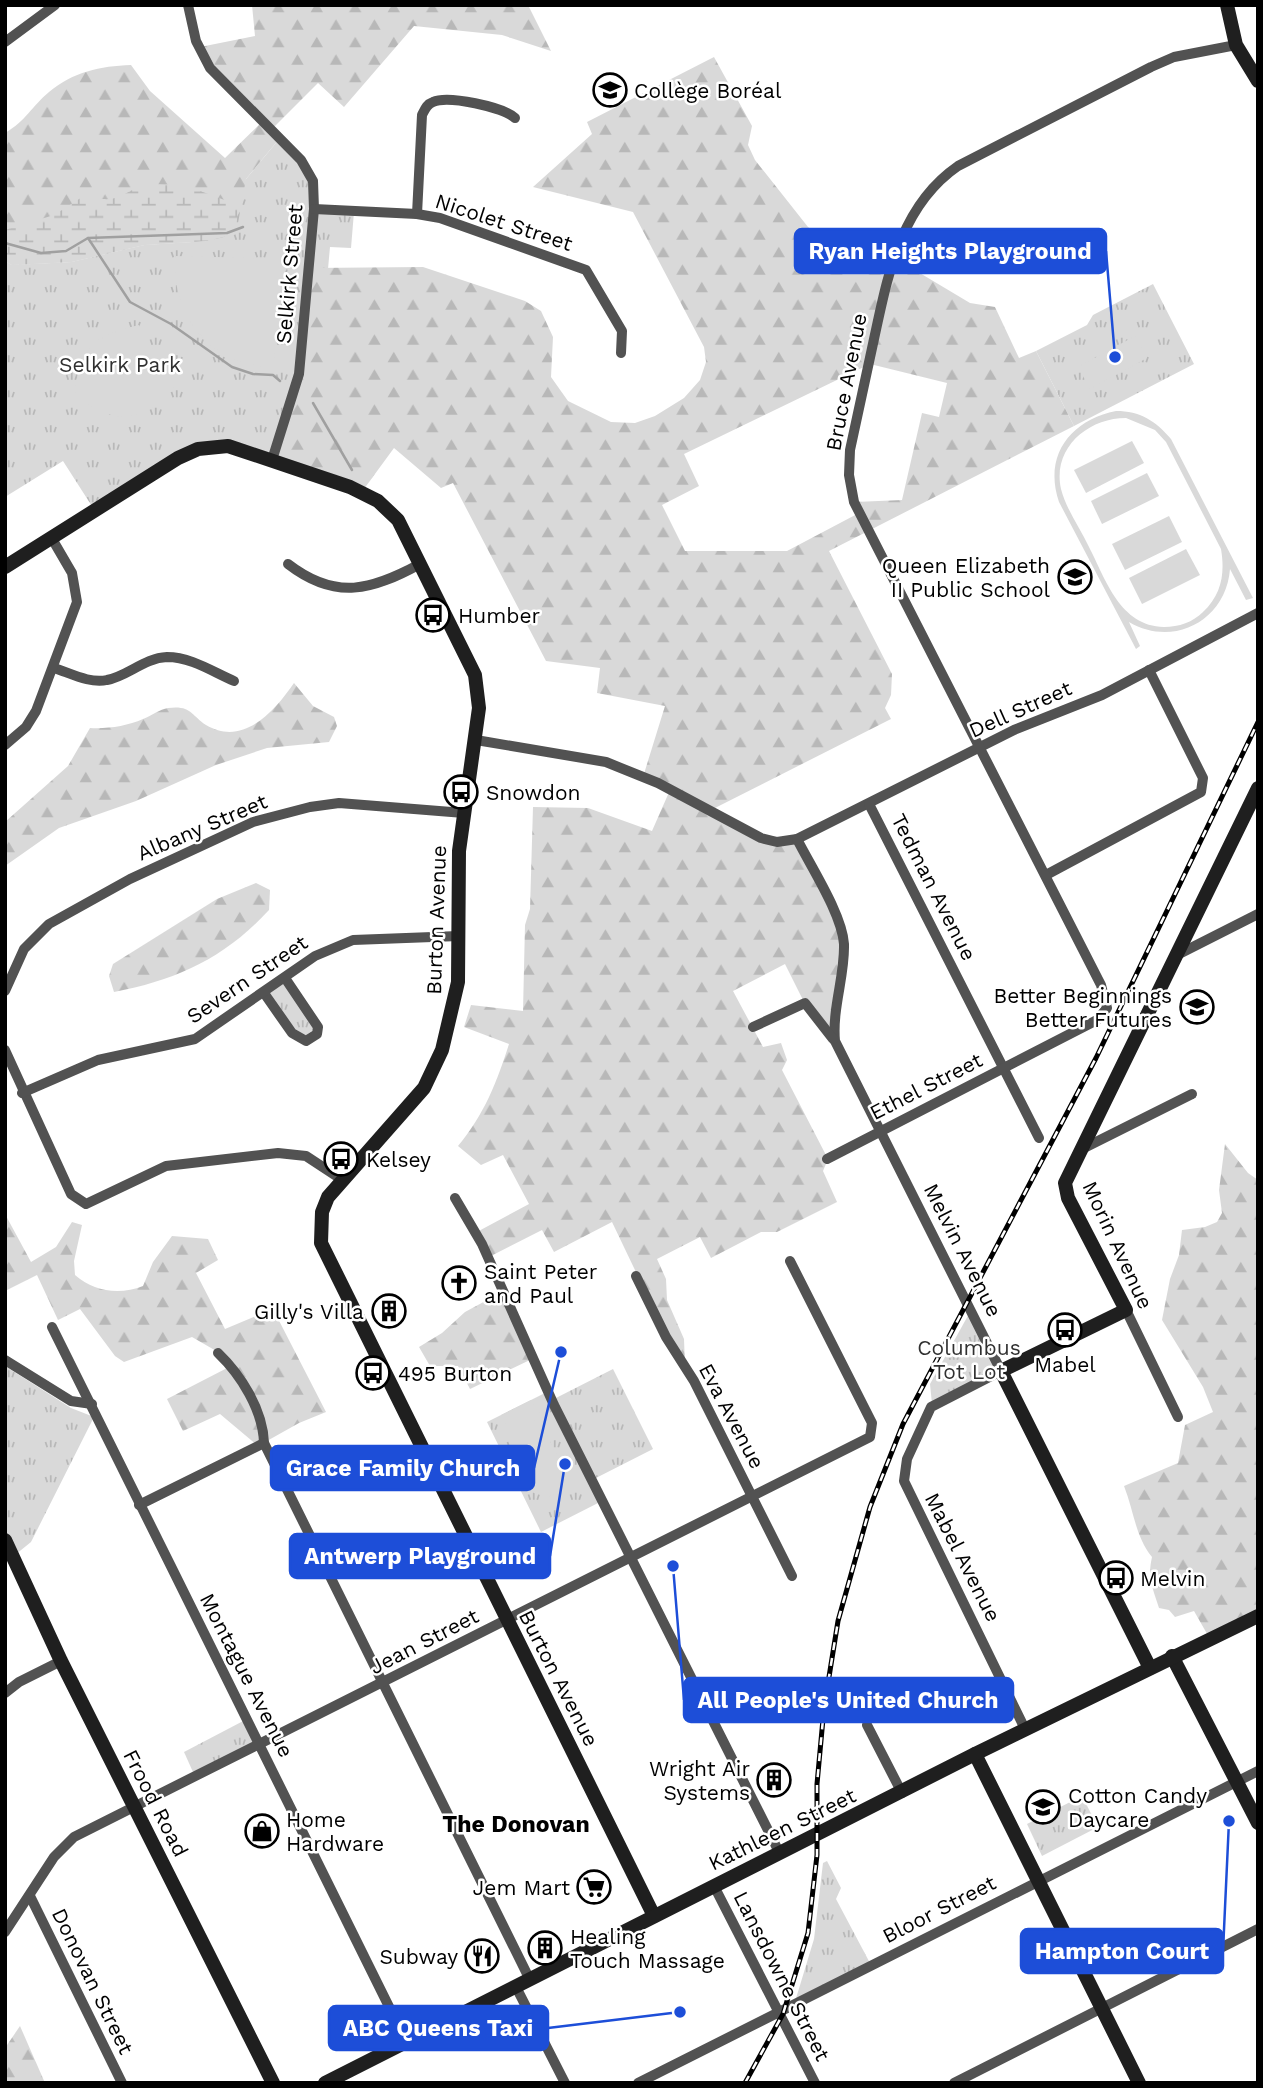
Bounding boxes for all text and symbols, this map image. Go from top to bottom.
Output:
school or university icon: Collège Boréal [591,71,629,109]
place label: Collège Boréal [634,78,782,103]
street label: Nicolet Street [432,188,576,256]
street label: Selkirk Street [270,203,308,345]
callout: Ryan Heights Playground [795,229,1106,273]
text: Ryan Heights Playground [808,238,1092,265]
street label: Bruce Avenue [820,311,872,453]
park label: Selkirk Park [59,352,181,377]
place label: Queen Elizabeth II Public School [882,553,1051,602]
school or university icon: Queen Elizabeth II Public School [1056,558,1094,596]
bus stop icon: Humber [414,596,452,634]
place label: Humber [458,603,540,628]
street label: Dell Street [965,675,1075,743]
bus stop icon: Snowdon [442,773,480,811]
place label: Snowdon [486,780,581,805]
street label: Albany Street [133,788,271,866]
street label: Tedman Avenue [886,810,982,964]
street label: Burton Avenue [421,845,451,995]
street label: Severn Street [182,929,312,1029]
place label: Better Beginnings Better Futures [993,983,1172,1032]
school or university icon: Better Beginnings Better Futures [1178,988,1216,1026]
street label: Ethel Street [866,1047,987,1125]
bus stop icon: Kelsey [322,1140,360,1178]
place label: Kelsey [366,1147,431,1172]
street label: Morin Avenue [1077,1177,1159,1313]
street label: Melvin Avenue [919,1179,1007,1321]
place label: Saint Peter and Paul [484,1259,598,1308]
church icon: Saint Peter and Paul [440,1264,478,1302]
building icon: Gilly's Villa [370,1292,408,1330]
place label: Gilly's Villa [254,1299,364,1324]
bus stop icon: Mabel [1046,1311,1084,1349]
park label: Columbus Tot Lot [917,1335,1021,1384]
place label: Mabel [1034,1352,1096,1377]
bus stop icon: 495 Burton [354,1354,392,1392]
street label: Eva Avenue [694,1359,770,1473]
place label: 495 Burton [398,1361,512,1386]
callout: Grace Family Church [271,1446,534,1490]
text: Grace Family Church [286,1455,520,1482]
street label: Mabel Avenue [920,1488,1006,1626]
callout: Antwerp Playground [290,1534,550,1578]
text: Antwerp Playground [304,1543,536,1570]
bus stop icon: Melvin [1097,1559,1135,1597]
place label: Melvin [1140,1566,1205,1591]
street label: Montague Avenue [195,1589,299,1761]
street label: Jean Street [365,1603,483,1679]
street label: Burton Avenue [514,1606,604,1750]
callout: All People's United Church [684,1678,1013,1722]
text: All People's United Church [698,1687,998,1714]
street label: Frood Road [118,1745,194,1861]
place label: Wright Air Systems [649,1756,750,1805]
building icon: Wright Air Systems [755,1761,793,1799]
street label: Kathleen Street [704,1782,860,1875]
place label: Cotton Candy Daycare [1068,1783,1207,1832]
school or university icon: Cotton Candy Daycare [1024,1788,1062,1826]
place label: Home Hardware [286,1807,384,1856]
district label: The Donovan [442,1811,590,1838]
shop icon: Home Hardware [243,1812,281,1850]
supermarket icon: Jem Mart [575,1868,613,1906]
street label: Bloor Street [878,1870,1000,1948]
place label: Jem Mart [473,1875,570,1900]
street label: Lansdowne Street [728,1887,836,2065]
street label: Donovan Street [47,1904,139,2058]
place label: Healing Touch Massage [570,1924,725,1973]
building icon: Healing Touch Massage [526,1929,564,1967]
callout: Hampton Court [1021,1929,1223,1973]
restaurant icon: Subway [463,1937,501,1975]
text: Hampton Court [1035,1938,1209,1965]
place label: Subway [379,1944,458,1969]
callout: ABC Queens Taxi [329,2006,548,2050]
text: ABC Queens Taxi [343,2015,533,2042]

